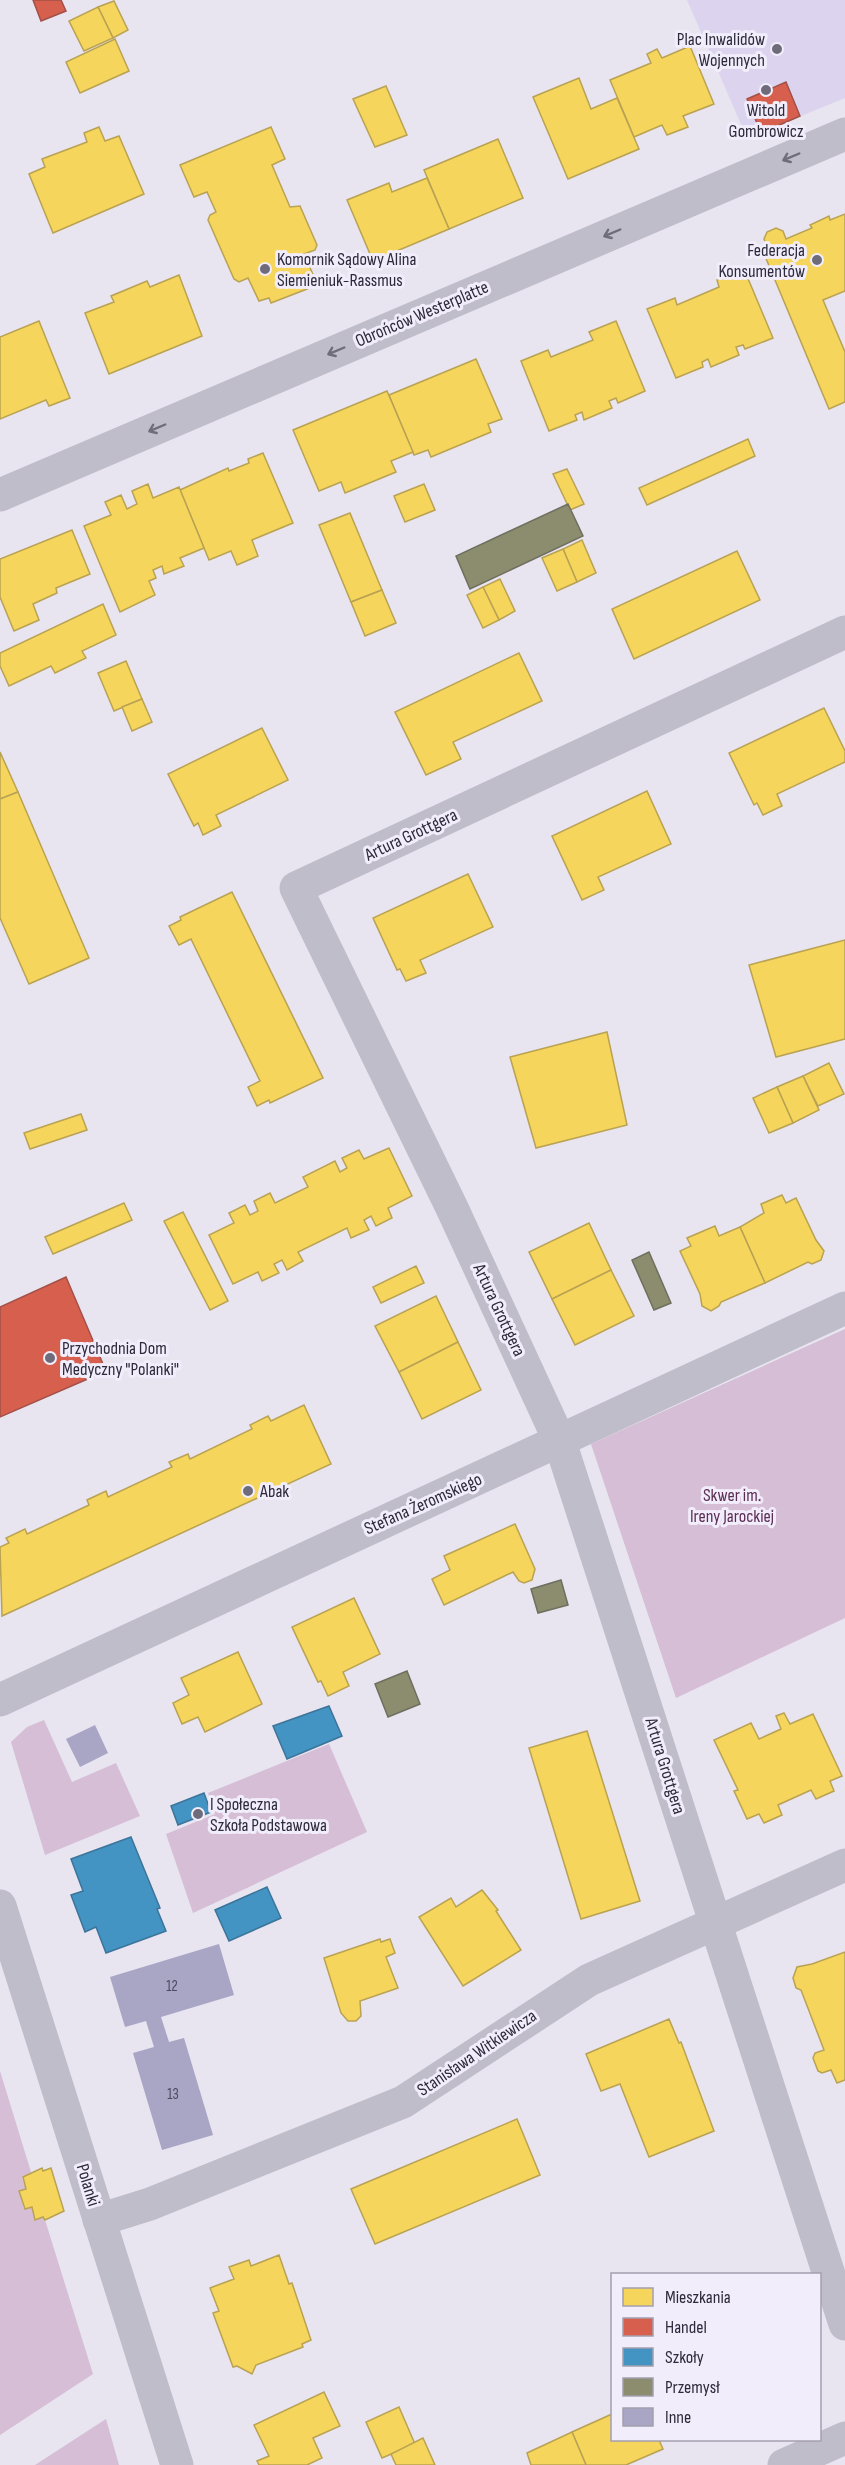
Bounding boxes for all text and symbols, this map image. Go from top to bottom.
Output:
place label: Plac Inwalidów Wojennych [677,29,765,71]
marker: Plac Inwalidów Wojennych [770,42,784,56]
marker: Witold Gombrowicz [759,83,773,97]
place label: Witold Gombrowicz [729,100,804,142]
one-way arrow [782,152,801,163]
one-way arrow [603,228,621,240]
place label: Federacja Konsumentów [719,240,805,282]
place label: Komornik Sądowy Alina Siemieniuk-Rassmus [277,249,416,291]
marker: Federacja Konsumentów [810,253,824,267]
marker: Komornik Sądowy Alina Siemieniuk-Rassmus [258,262,272,276]
street label: Obrońców Westerplatte [352,276,492,352]
one-way arrow [327,347,345,358]
one-way arrow [148,423,166,434]
street label: Artura Grottgera [361,804,461,866]
street label: Artura Grottgera [468,1260,530,1360]
place label: Przychodnia Dom Medyczny "Polanki" [62,1338,179,1380]
marker: Przychodnia Dom Medyczny "Polanki" [43,1351,57,1365]
street label: Stefana Żeromskiego [361,1469,485,1539]
place label: Abak [259,1481,289,1502]
marker: Abak [241,1484,255,1498]
park label: Skwer im. Ireny Jarockiej [690,1485,774,1527]
street label: Artura Grottgera [640,1714,690,1817]
place label: I Społeczna Szkoła Podstawowa [210,1794,327,1836]
marker: I Społeczna Szkoła Podstawowa [191,1807,205,1821]
house number: 12 [166,1977,178,1996]
street label: Stanisława Witkiewicza [413,2005,541,2101]
house number: 13 [167,2085,179,2104]
street label: Polanki [72,2161,104,2209]
legend [611,2273,821,2441]
text: Mieszkania [665,2287,731,2308]
text: Handel [665,2317,707,2338]
text: Szkoły [665,2347,704,2368]
text: Przemysł [665,2377,720,2398]
text: Inne [665,2407,691,2428]

